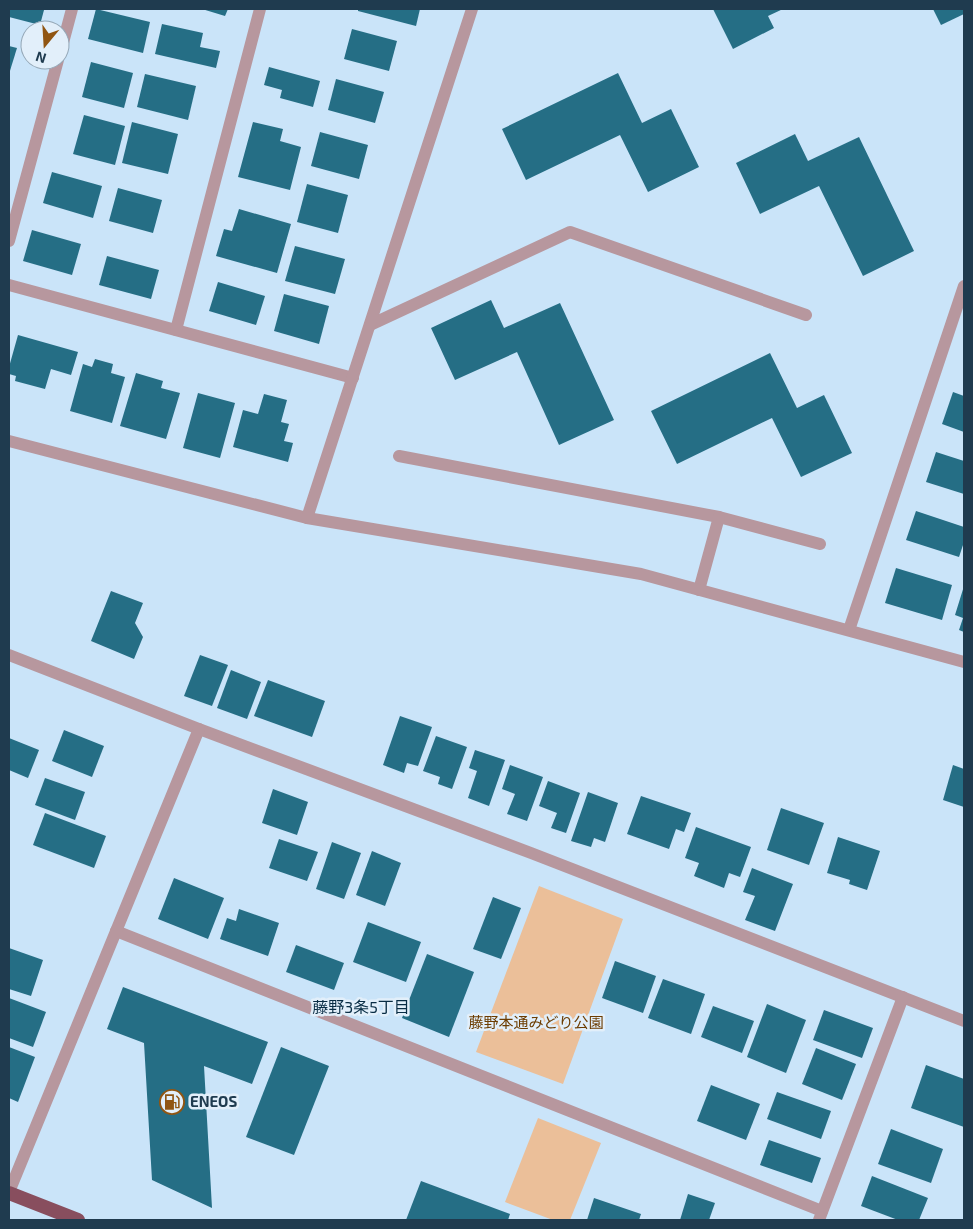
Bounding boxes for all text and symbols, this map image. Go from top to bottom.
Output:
north arrow [20,20,70,70]
text: N [33,48,48,67]
district label: 藤野3条5丁目 [312,997,410,1016]
park label: 藤野本通みどり公園 [468,1013,604,1031]
fuel station icon: ENEOS [159,1089,185,1115]
place label: ENEOS [190,1092,237,1110]

